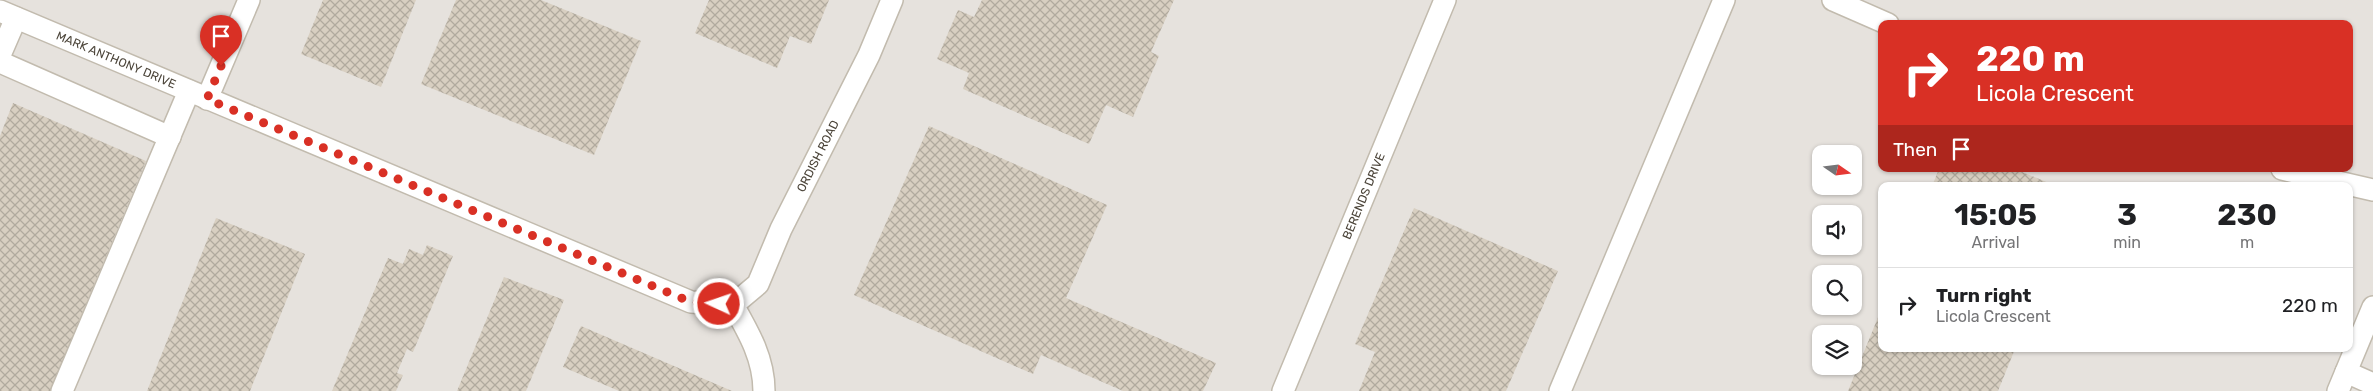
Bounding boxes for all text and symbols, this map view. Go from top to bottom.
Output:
pin [200,15,242,66]
icon: arrive [207,22,235,50]
street label: MARK ANTHONY DRIVE [54,29,178,91]
text: 220 m [1976,38,2085,80]
icon: right [1893,40,1958,105]
text: Licola Crescent [1976,80,2134,107]
street label: ORDISH ROAD [794,118,842,194]
icon: arrive [1947,135,1975,163]
text: Then [1893,138,1937,161]
north arrow [1812,145,1862,195]
map controls [1812,145,1862,375]
street label: BERENDS DRIVE [1340,151,1388,241]
text: 15:05 [1954,197,2037,233]
text: 3 [2117,197,2137,233]
text: 230 [2217,197,2277,233]
button: sound [1812,205,1862,255]
text: Arrival [1972,233,2020,252]
text: min [2113,233,2141,252]
text: m [2240,233,2254,252]
button: search [1812,265,1862,315]
position arrow [692,277,744,329]
text: Turn right [1936,284,2031,307]
icon: right [1893,291,1921,319]
text: 220 m [2282,294,2338,317]
text: Licola Crescent [1936,307,2051,326]
button: layers [1812,325,1862,375]

